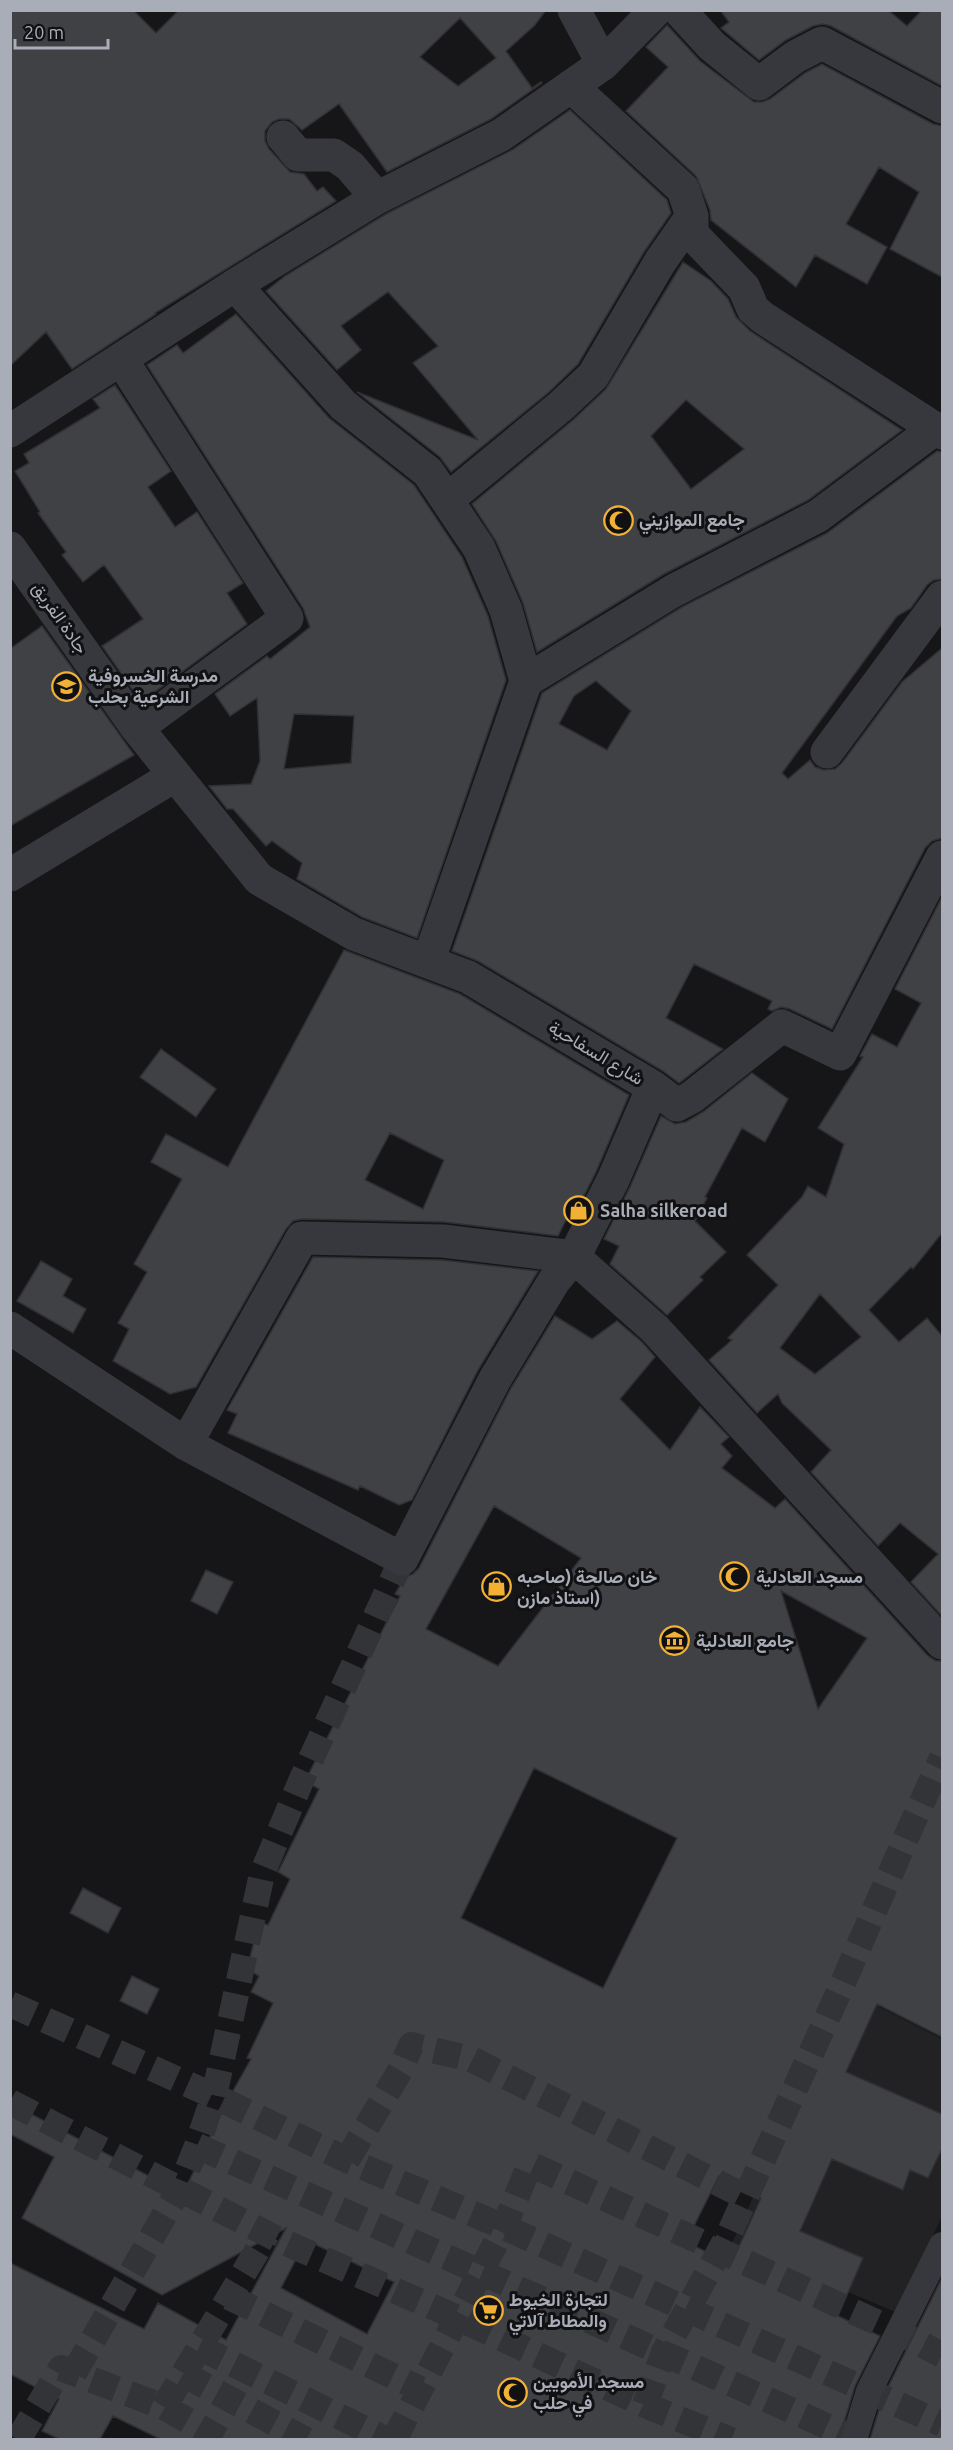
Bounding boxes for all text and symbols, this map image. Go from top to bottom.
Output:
scale bar [15,12,108,50]
text: 20 m [24,22,64,42]
mosque icon: جامع الموازيني [602,504,634,536]
place label: جامع الموازيني [639,509,745,535]
street label: جادة الفريق [27,578,93,658]
place label: مدرسة الخسروفية الشرعية بحلب [88,665,218,708]
school or university icon: مدرسة الخسروفية الشرعية بحلب [51,670,83,702]
street label: شارع السفاحية [544,1016,647,1091]
shop icon: Salha silkeroad [563,1195,595,1227]
place label: Salha silkeroad [600,1200,728,1220]
mosque icon: مسجد العادلية [719,1561,751,1593]
place label: خان صالحة (صاحبه استاذ مازن) [517,1566,657,1609]
place label: مسجد العادلية [756,1566,863,1588]
shop icon: خان صالحة (صاحبه استاذ مازن) [480,1571,512,1603]
museum icon: جامع العادلية [659,1625,691,1657]
place label: جامع العادلية [696,1630,794,1653]
place label: لتجارة الخيوط والمطاط آلاتي [509,2289,608,2336]
supermarket icon: لتجارة الخيوط والمطاط آلاتي [472,2294,504,2326]
place label: مسجد الأمويين في حلب [533,2371,644,2418]
mosque icon: مسجد الأمويين في حلب [496,2376,528,2408]

